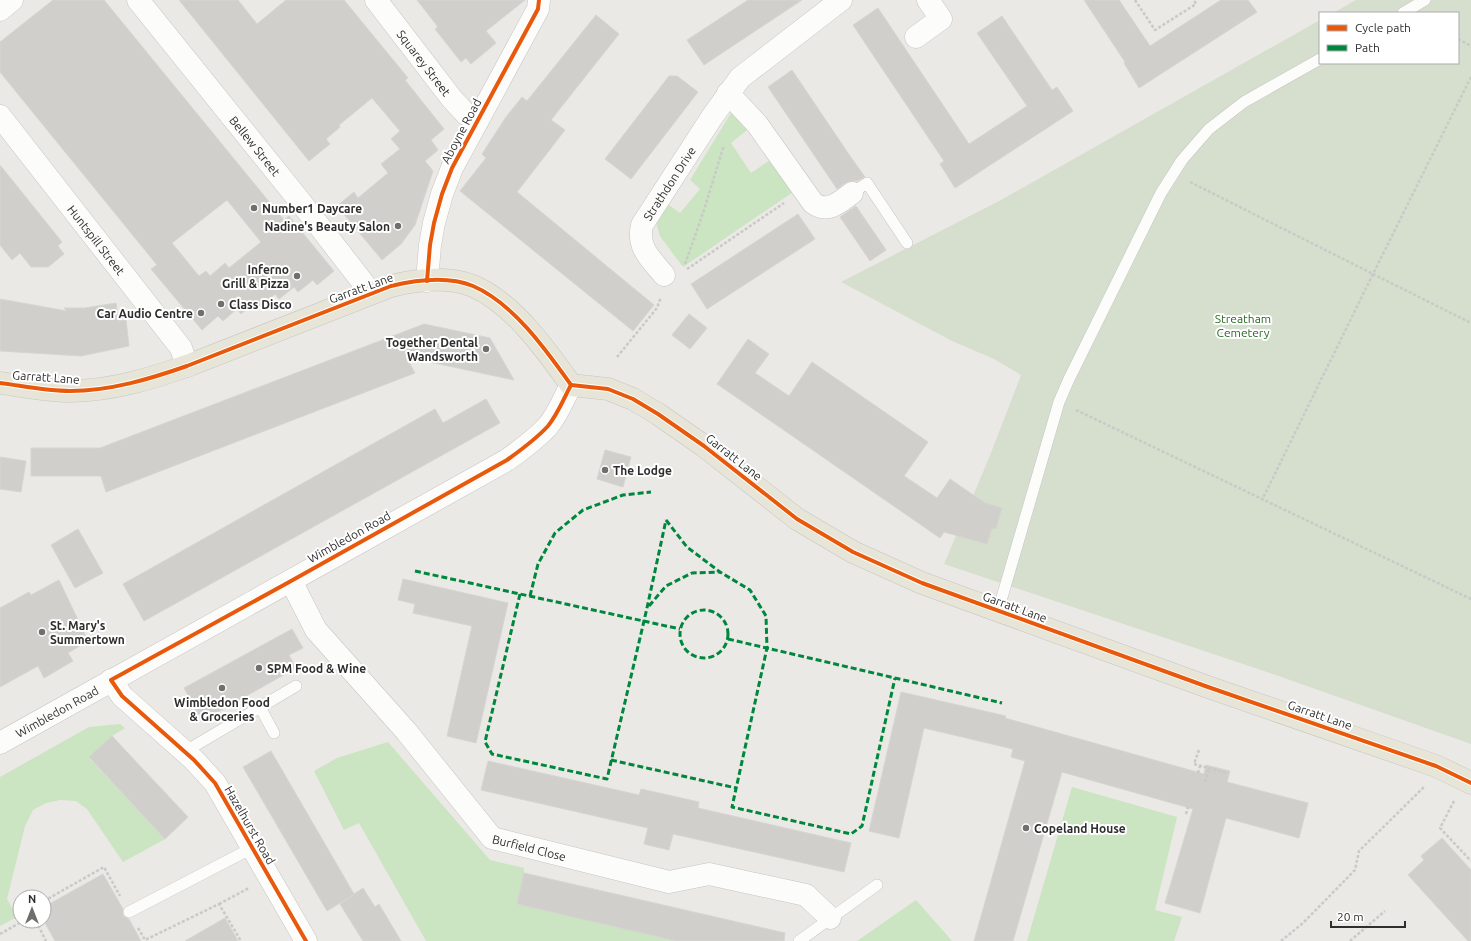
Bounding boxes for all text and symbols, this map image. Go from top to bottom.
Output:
legend [1319,12,1459,64]
text: Cycle path [1355,21,1411,34]
street label: Squarey Street [395,27,454,98]
text: Path [1355,41,1380,54]
street label: Aboyne Road [438,96,484,166]
street label: Bellew Street [227,113,283,178]
street label: Strathdon Drive [640,144,698,223]
street label: Huntspill Street [65,202,128,277]
place label: Number1 Daycare [262,202,362,215]
marker: Number1 Daycare [249,203,259,213]
place label: Nadine's Beauty Salon [264,220,390,233]
marker: Nadine's Beauty Salon [393,221,403,231]
place label: Inferno Grill & Pizza [222,263,289,290]
street label: Garratt Lane [327,270,395,306]
marker: Inferno Grill & Pizza [292,271,302,281]
place label: Class Disco [229,298,292,311]
marker: Class Disco [216,299,226,309]
place label: Car Audio Centre [96,307,193,320]
marker: Car Audio Centre [196,308,206,318]
park label: Streatham Cemetery [1215,312,1271,339]
place label: Together Dental Wandsworth [386,336,478,363]
marker: Together Dental Wandsworth [481,344,491,354]
street label: Garratt Lane [12,368,80,386]
street label: Garratt Lane [703,431,765,483]
place label: The Lodge [613,464,672,477]
marker: The Lodge [600,465,610,475]
street label: Wimbledon Road [305,509,393,565]
street label: Garratt Lane [981,589,1049,625]
place label: St. Mary's Summertown [50,619,125,646]
marker: St. Mary's Summertown [37,627,47,637]
place label: SPM Food & Wine [267,662,366,675]
marker: SPM Food & Wine [254,663,264,673]
street label: Wimbledon Road [13,683,100,740]
marker: Wimbledon Food & Groceries [217,683,227,693]
place label: Wimbledon Food & Groceries [174,696,270,723]
street label: Garratt Lane [1286,698,1354,732]
street label: Hazelhurst Road [222,784,278,866]
place label: Copeland House [1034,822,1126,835]
marker: Copeland House [1021,823,1031,833]
street label: Burfield Close [491,832,568,863]
north arrow [12,889,52,929]
text: N [28,893,36,905]
scale bar [1331,903,1405,929]
text: 20 m [1337,910,1364,923]

